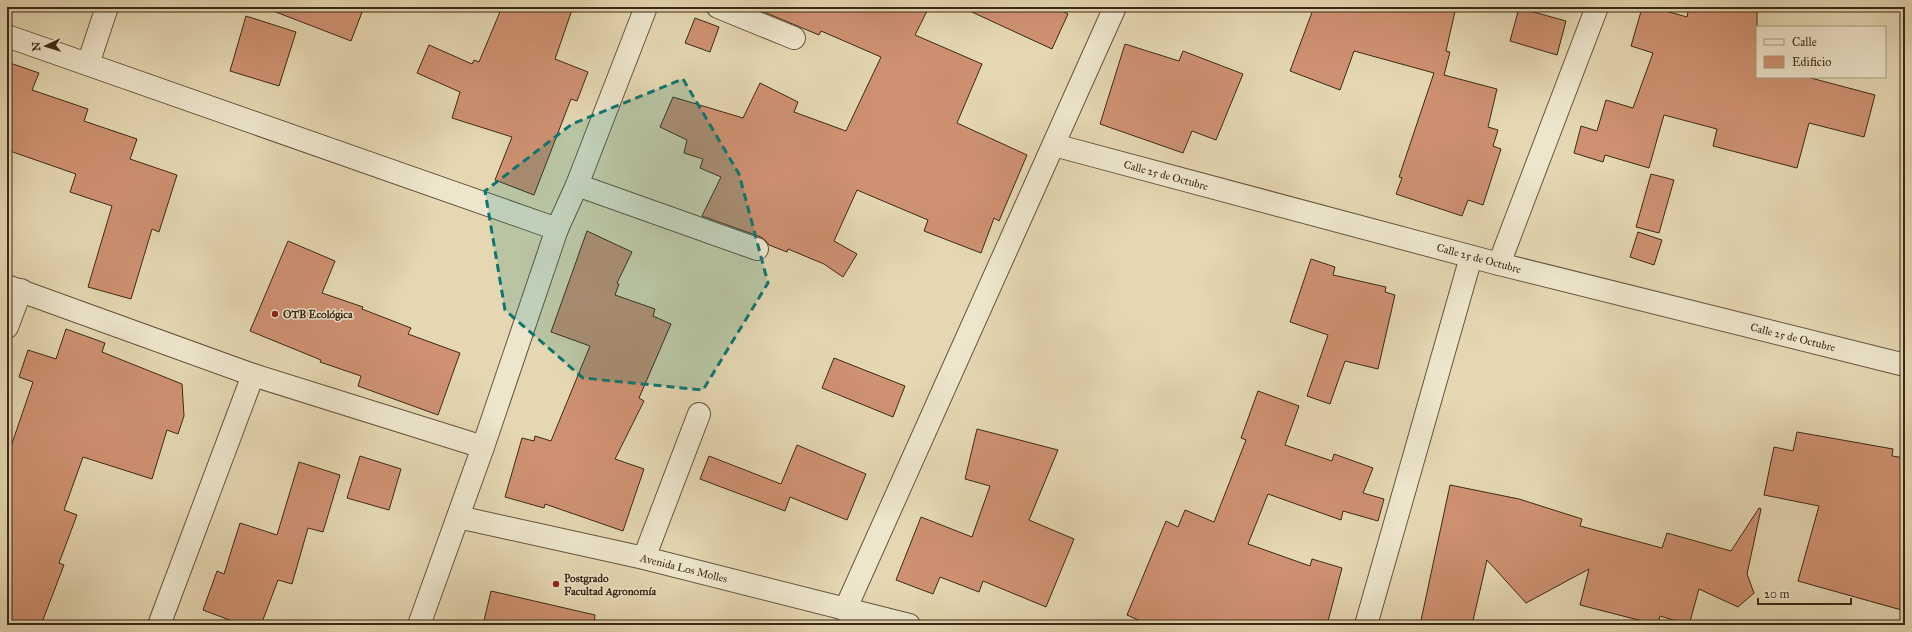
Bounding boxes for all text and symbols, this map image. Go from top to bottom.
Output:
north arrow [26,26,66,66]
legend [1756,26,1886,78]
text: Calle [1792,35,1817,49]
text: N [30,41,43,52]
text: Edificio [1792,55,1831,69]
street label: Calle 25 de Octubre [1122,158,1210,193]
street label: Calle 25 de Octubre [1435,241,1523,276]
place label: OTB Ecológica [283,308,353,321]
marker: OTB Ecológica [270,309,280,319]
street label: Calle 25 de Octubre [1749,321,1837,354]
street label: Avenida Los Molles [638,551,729,586]
place label: Postgrado Facultad Agronomía [564,572,656,598]
marker: Postgrado Facultad Agronomía [551,579,561,589]
scale bar [1758,580,1851,606]
text: 20 m [1764,587,1790,601]

